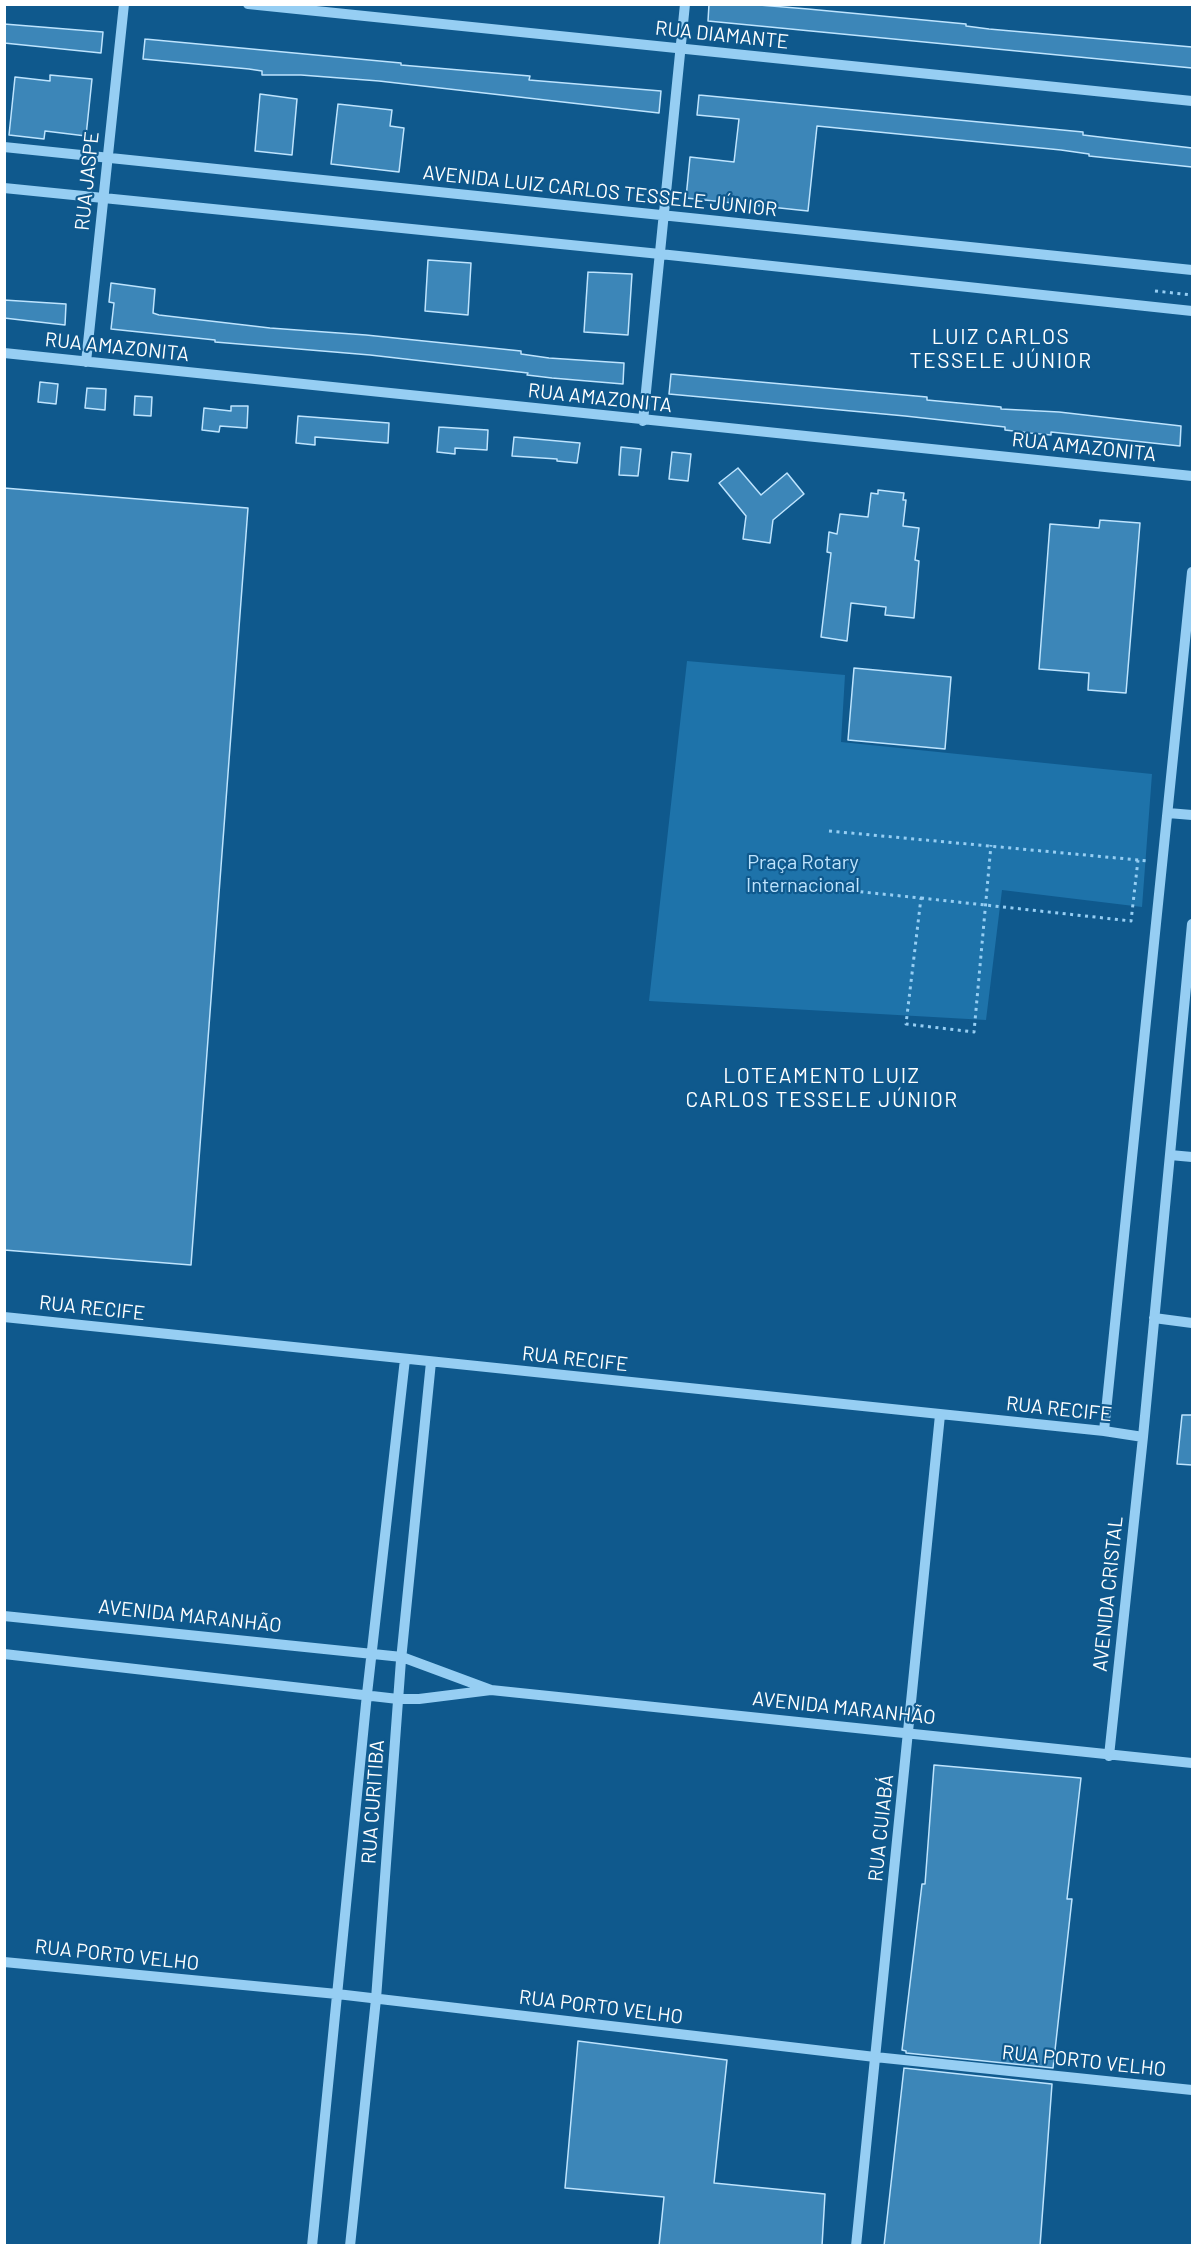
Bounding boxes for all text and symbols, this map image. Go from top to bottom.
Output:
street label: RUA DIAMANTE [654,16,790,54]
street label: RUA JASPE [70,130,104,232]
street label: AVENIDA LUIZ CARLOS TESSELE JÚNIOR [422,160,778,222]
district label: LUIZ CARLOS TESSELE JÚNIOR [910,324,1092,374]
street label: RUA AMAZONITA [44,328,190,366]
street label: RUA AMAZONITA [527,379,673,417]
street label: RUA AMAZONITA [1011,428,1157,466]
park label: Praça Rotary Internacional [746,850,860,897]
district label: LOTEAMENTO LUIZ CARLOS TESSELE JÚNIOR [685,1063,959,1113]
street label: RUA RECIFE [38,1291,146,1325]
street label: RUA RECIFE [521,1342,629,1376]
street label: RUA RECIFE [1005,1392,1113,1426]
street label: AVENIDA CRISTAL [1088,1515,1128,1673]
street label: AVENIDA MARANHÃO [97,1594,283,1638]
street label: AVENIDA MARANHÃO [751,1686,937,1730]
street label: RUA CURITIBA [357,1739,389,1865]
street label: RUA CUIABÁ [863,1773,899,1883]
street label: RUA PORTO VELHO [34,1934,200,1976]
street label: RUA PORTO VELHO [518,1985,684,2029]
street label: RUA PORTO VELHO [1001,2040,1167,2082]

